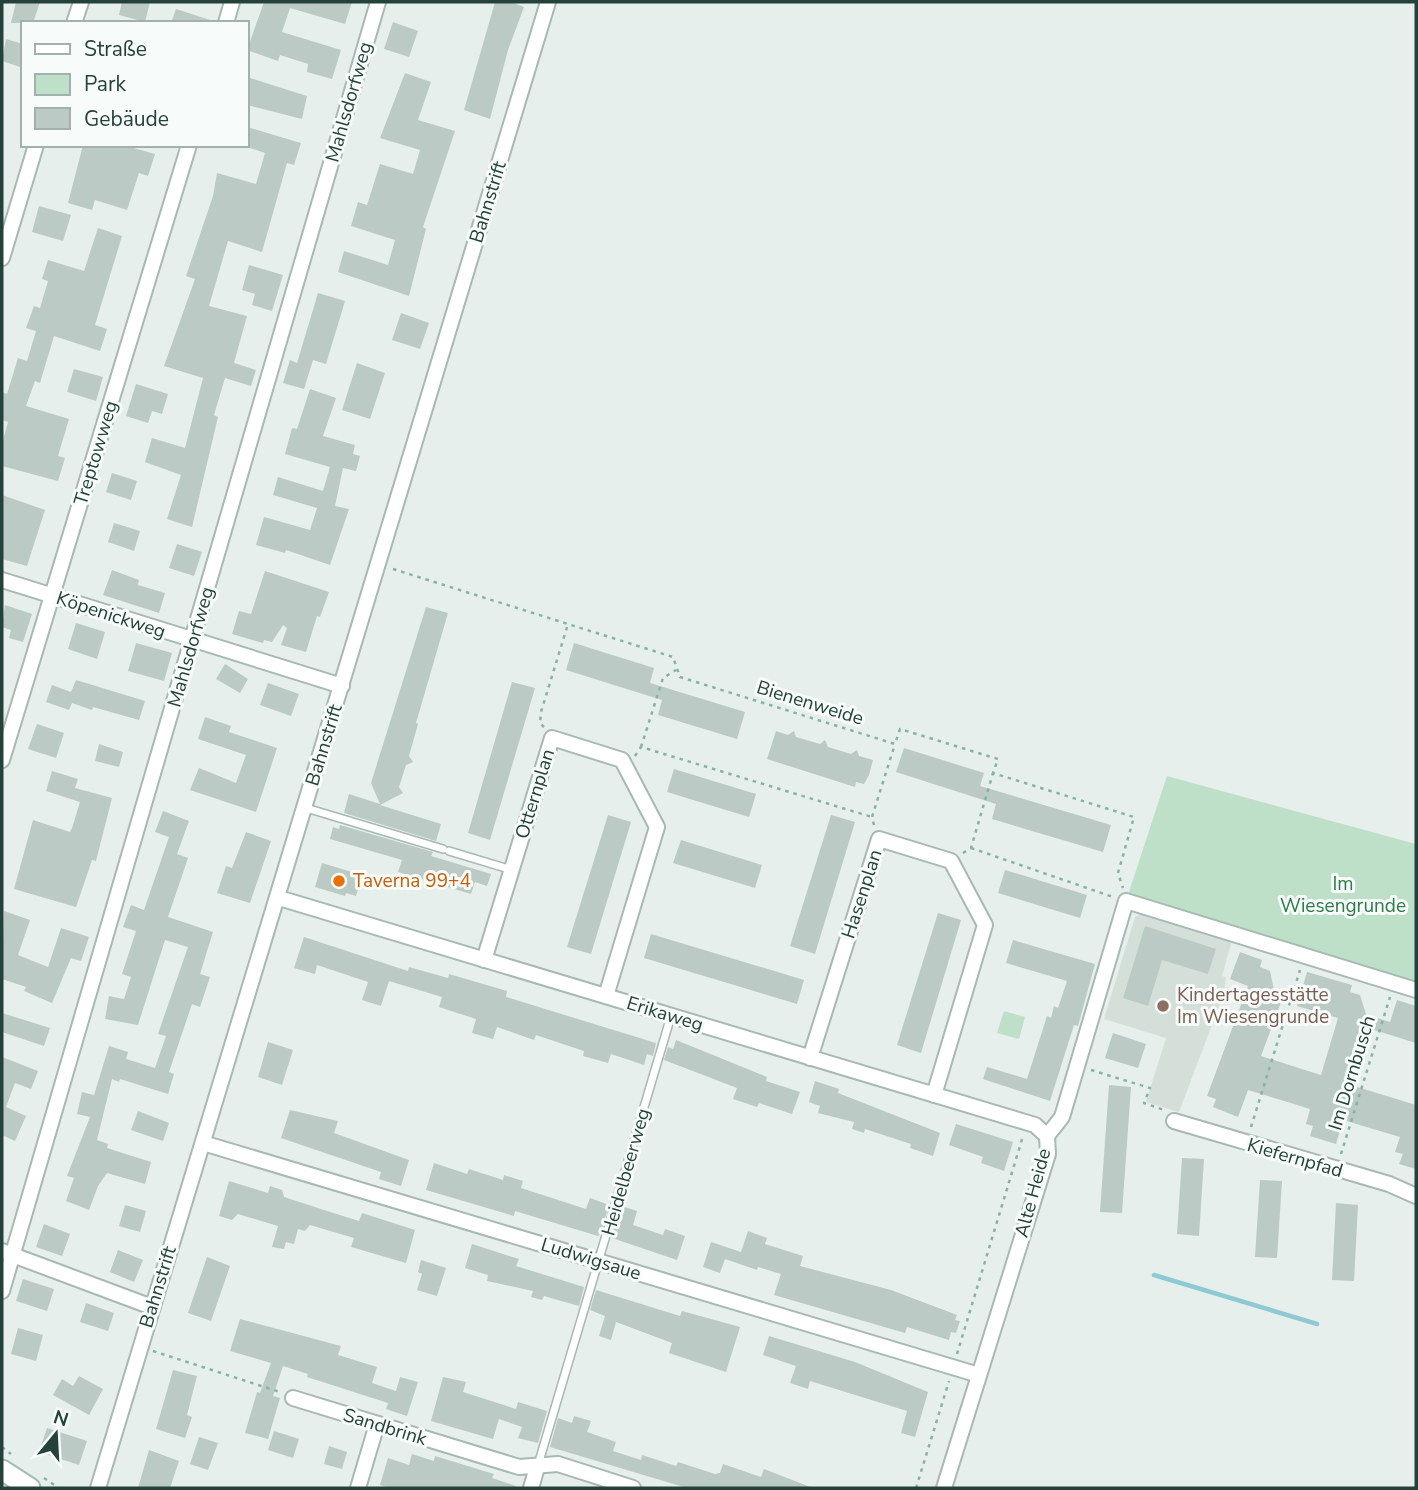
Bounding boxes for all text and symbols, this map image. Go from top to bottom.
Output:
legend [21,21,248,147]
text: Straße [84,35,147,63]
street label: Mahlsdorfweg [319,39,379,165]
text: Park [84,70,126,98]
text: Gebäude [84,105,169,133]
street label: Bahnstrift [463,158,513,246]
street label: Treptowweg [68,397,124,509]
street label: Mahlsdorfweg [161,584,221,710]
street label: Köpenickweg [53,585,169,645]
street label: Bienenweide [753,674,867,732]
street label: Bahnstrift [299,701,349,789]
street label: Otternplan [509,746,561,842]
street label: Hasenplan [835,846,889,942]
place label: Taverna 99+4 [353,868,471,894]
park label: Im Wiesengrunde [1280,871,1406,919]
marker: Taverna 99+4 [331,873,347,889]
place label: Kindertagesstätte Im Wiesengrunde [1177,982,1329,1030]
street label: Erikaweg [624,990,706,1038]
marker: Kindertagesstätte Im Wiesengrunde [1155,998,1171,1014]
street label: Im Dornbusch [1322,1012,1382,1134]
street label: Heidelbeerweg [595,1105,657,1239]
street label: Kiefernpfad [1244,1132,1346,1184]
street label: Alte Heide [1009,1146,1057,1240]
street label: Ludwigsaue [538,1231,644,1287]
street label: Bahnstrift [133,1243,183,1331]
north arrow [21,1399,91,1469]
street label: Sandbrink [340,1402,430,1452]
text: N [50,1404,72,1433]

